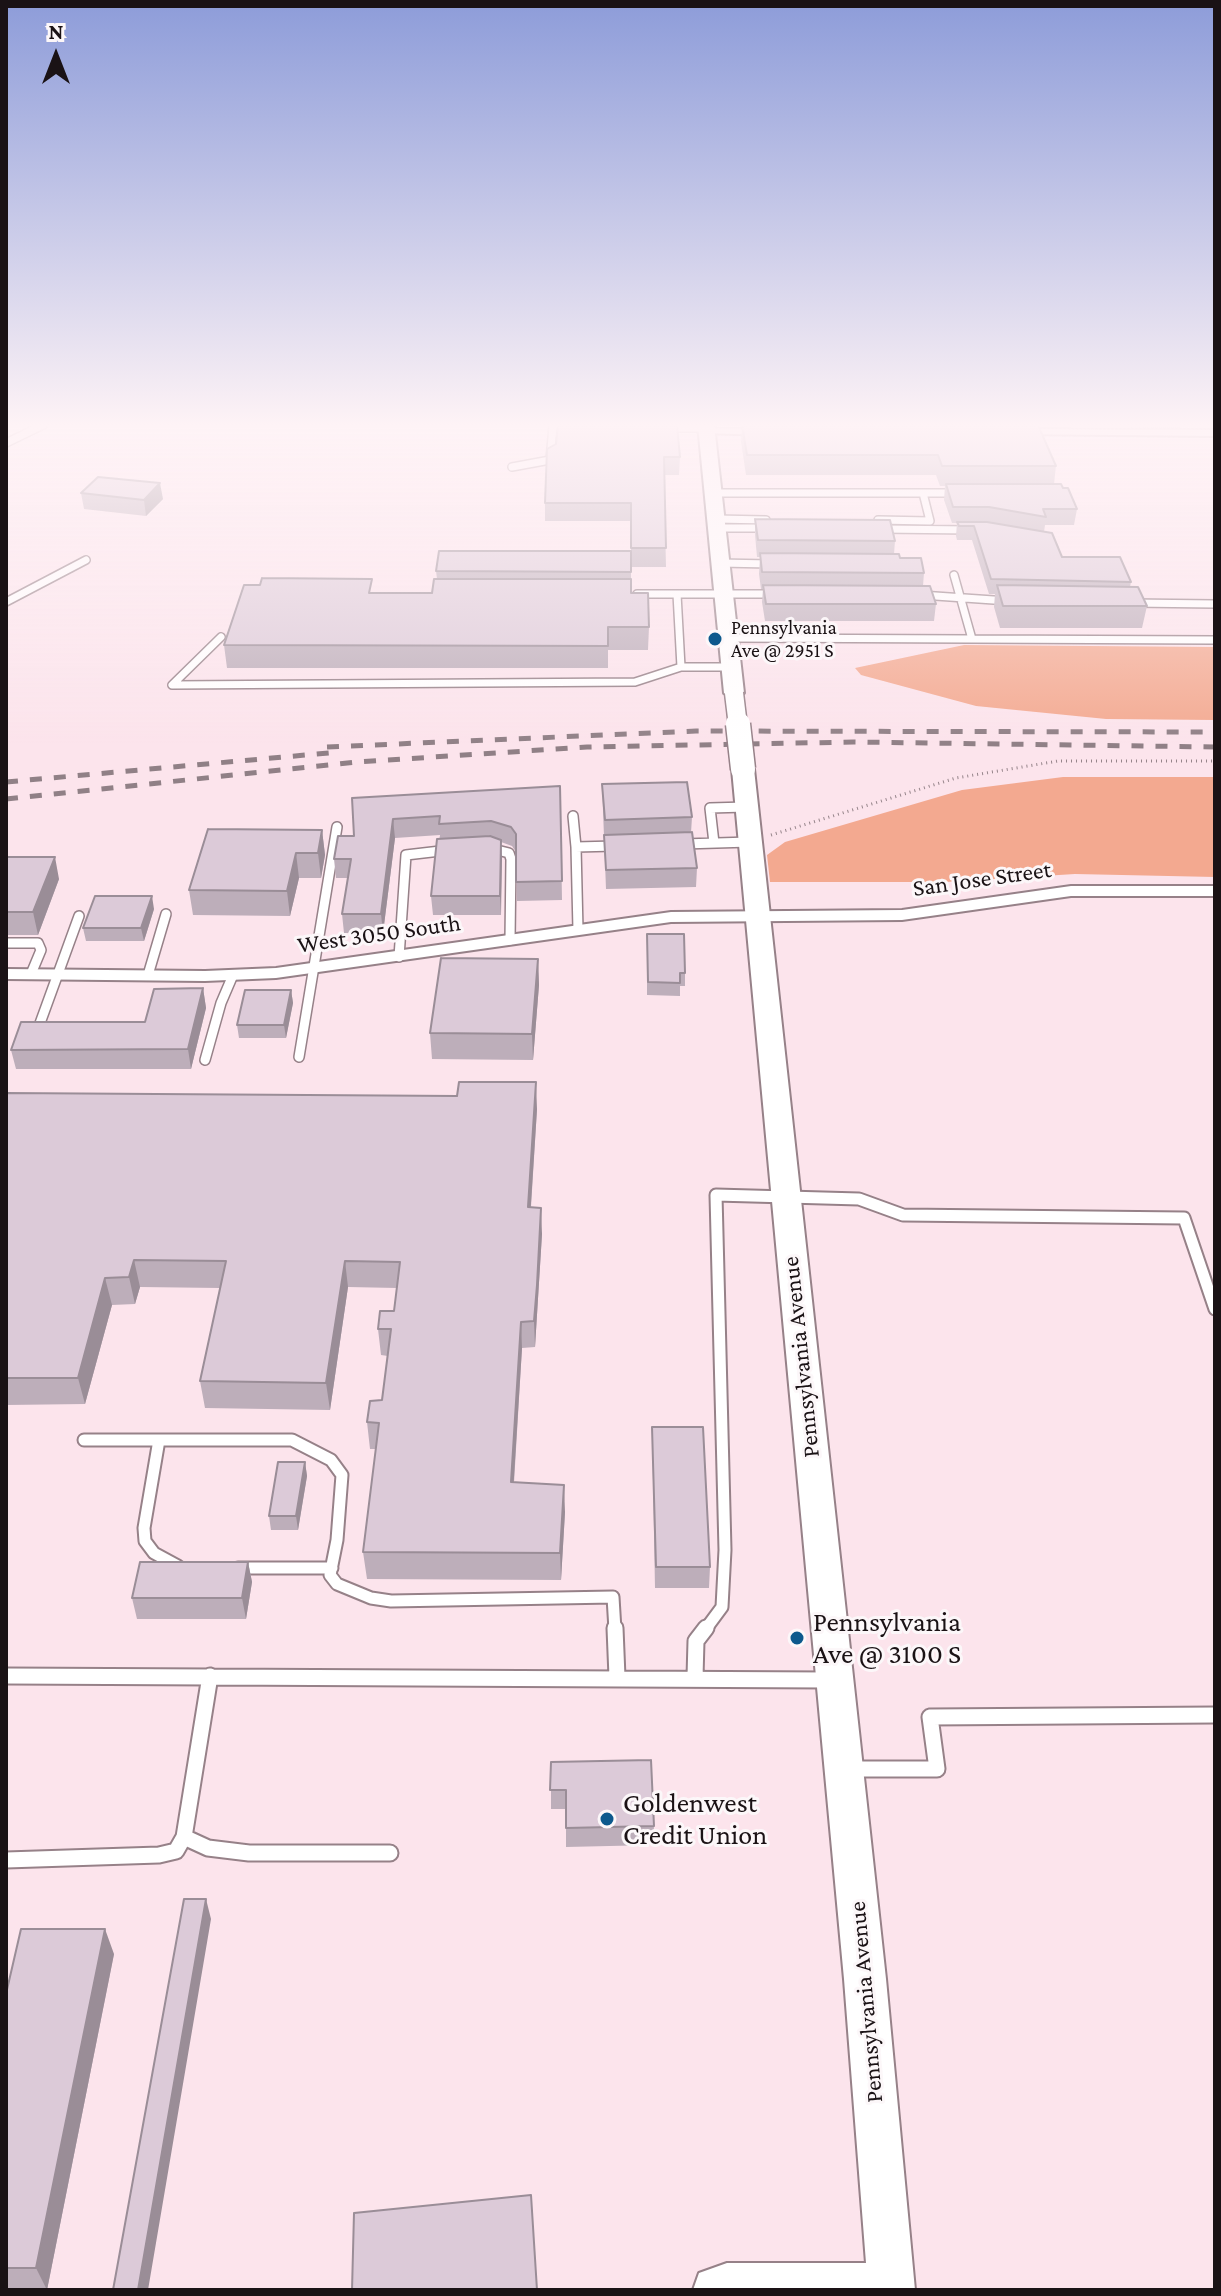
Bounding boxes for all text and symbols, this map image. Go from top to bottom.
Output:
north arrow [16,16,96,96]
text: N [49,19,64,44]
place label: Pennsylvania Ave @ 2951 S [731,616,837,663]
marker: Pennsylvania Ave @ 2951 S [706,630,724,648]
street label: San Jose Street [911,855,1053,903]
street label: West 3050 South [296,908,462,960]
street label: Pennsylvania Avenue [776,1255,826,1459]
place label: Pennsylvania Ave @ 3100 S [813,1605,961,1671]
marker: Pennsylvania Ave @ 3100 S [788,1629,806,1647]
place label: Goldenwest Credit Union [623,1786,767,1852]
marker: Goldenwest Credit Union [598,1810,616,1828]
street label: Pennsylvania Avenue [843,1900,889,2104]

